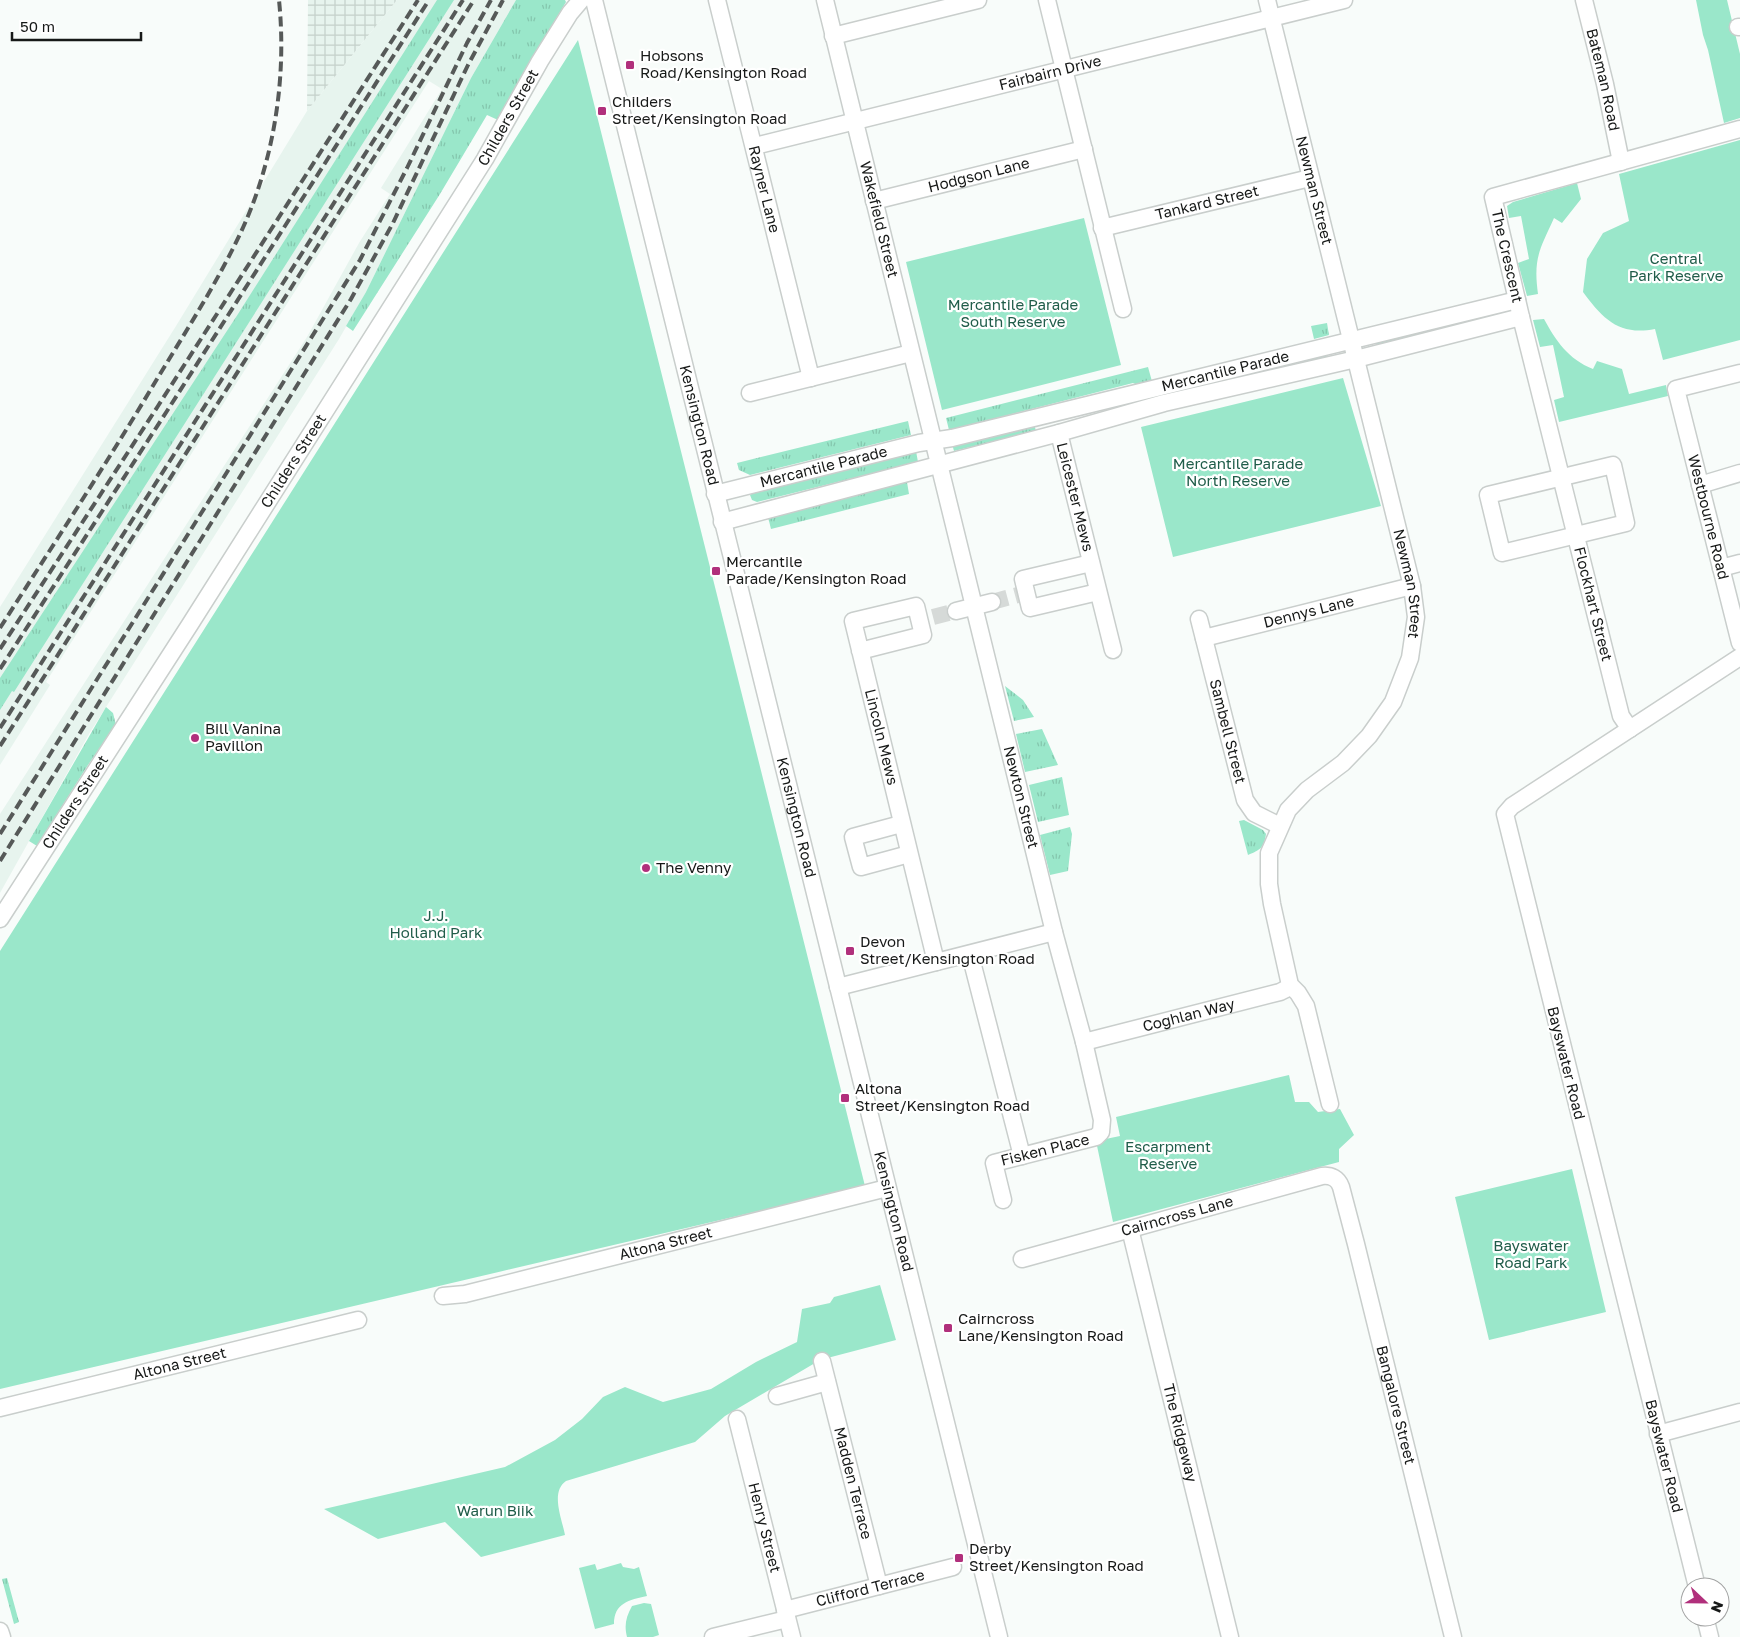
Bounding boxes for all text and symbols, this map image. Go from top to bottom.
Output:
scale bar [12,10,141,42]
text: 50 m [20,17,55,35]
street label: Bateman Road [1583,26,1624,132]
place label: Hobsons Road/Kensington Road [640,46,807,81]
street label: Fairbairn Drive [997,50,1103,93]
marker: Hobsons Road/Kensington Road [624,59,636,71]
street label: Childers Street [473,66,542,169]
place label: Childers Street/Kensington Road [612,92,787,127]
marker: Childers Street/Kensington Road [596,105,608,117]
street label: Newman Street [1293,134,1337,246]
street label: Rayner Lane [746,143,785,235]
street label: Hodgson Lane [926,153,1032,195]
street label: Wakefield Street [857,159,903,279]
street label: Tankard Street [1153,181,1260,223]
street label: The Crescent [1488,207,1527,304]
park label: Central Park Reserve [1629,249,1724,284]
park label: Mercantile Parade South Reserve [948,295,1078,330]
street label: Mercantile Parade [1160,346,1291,395]
street label: Kensington Road [677,363,724,487]
street label: Childers Street [256,410,329,511]
street label: Leicester Mews [1054,440,1098,553]
street label: Mercantile Parade [758,441,889,490]
street label: Westbourne Road [1685,452,1734,581]
park label: Mercantile Parade North Reserve [1173,454,1303,489]
street label: Newman Street [1390,527,1426,640]
street label: Flockhart Street [1571,545,1617,663]
place label: Mercantile Parade/Kensington Road [726,552,907,587]
marker: Mercantile Parade/Kensington Road [710,565,722,577]
street label: Dennys Lane [1261,591,1356,631]
street label: Sambell Street [1207,677,1250,785]
street label: Lincoln Mews [862,687,903,787]
place label: Bill Vanina Pavillon [205,719,281,754]
marker: Bill Vanina Pavillon [189,732,201,744]
street label: Newton Street [1001,744,1043,850]
street label: Childers Street [38,751,111,852]
street label: Kensington Road [774,755,821,879]
place label: The Venny [656,858,732,876]
marker: The Venny [640,862,652,874]
park label: J.J. Holland Park [389,906,483,941]
place label: Devon Street/Kensington Road [860,932,1035,967]
marker: Devon Street/Kensington Road [844,945,856,957]
street label: Coghlan Way [1140,994,1237,1035]
street label: Bayswater Road [1544,1004,1590,1121]
place label: Altona Street/Kensington Road [855,1079,1030,1114]
marker: Altona Street/Kensington Road [839,1092,851,1104]
street label: Fisken Place [999,1129,1091,1169]
park label: Escarpment Reserve [1125,1137,1211,1172]
street label: Kensington Road [871,1149,918,1273]
street label: Cairncross Lane [1119,1191,1235,1239]
street label: Altona Street [617,1222,714,1263]
park label: Bayswater Road Park [1493,1236,1569,1271]
place label: Cairncross Lane/Kensington Road [958,1309,1123,1344]
marker: Cairncross Lane/Kensington Road [942,1322,954,1334]
street label: Altona Street [131,1343,228,1383]
street label: Bangalore Street [1373,1343,1420,1466]
street label: The Ridgeway [1160,1382,1202,1484]
street label: Bayswater Road [1642,1397,1688,1514]
street label: Madden Terrace [831,1425,877,1541]
street label: Henry Street [745,1480,785,1574]
park label: Warun Biik [457,1501,534,1519]
place label: Derby Street/Kensington Road [969,1539,1144,1574]
marker: Derby Street/Kensington Road [953,1552,965,1564]
street label: Clifford Terrace [814,1565,926,1610]
north arrow [1680,1577,1730,1627]
text: N [1708,1599,1727,1615]

